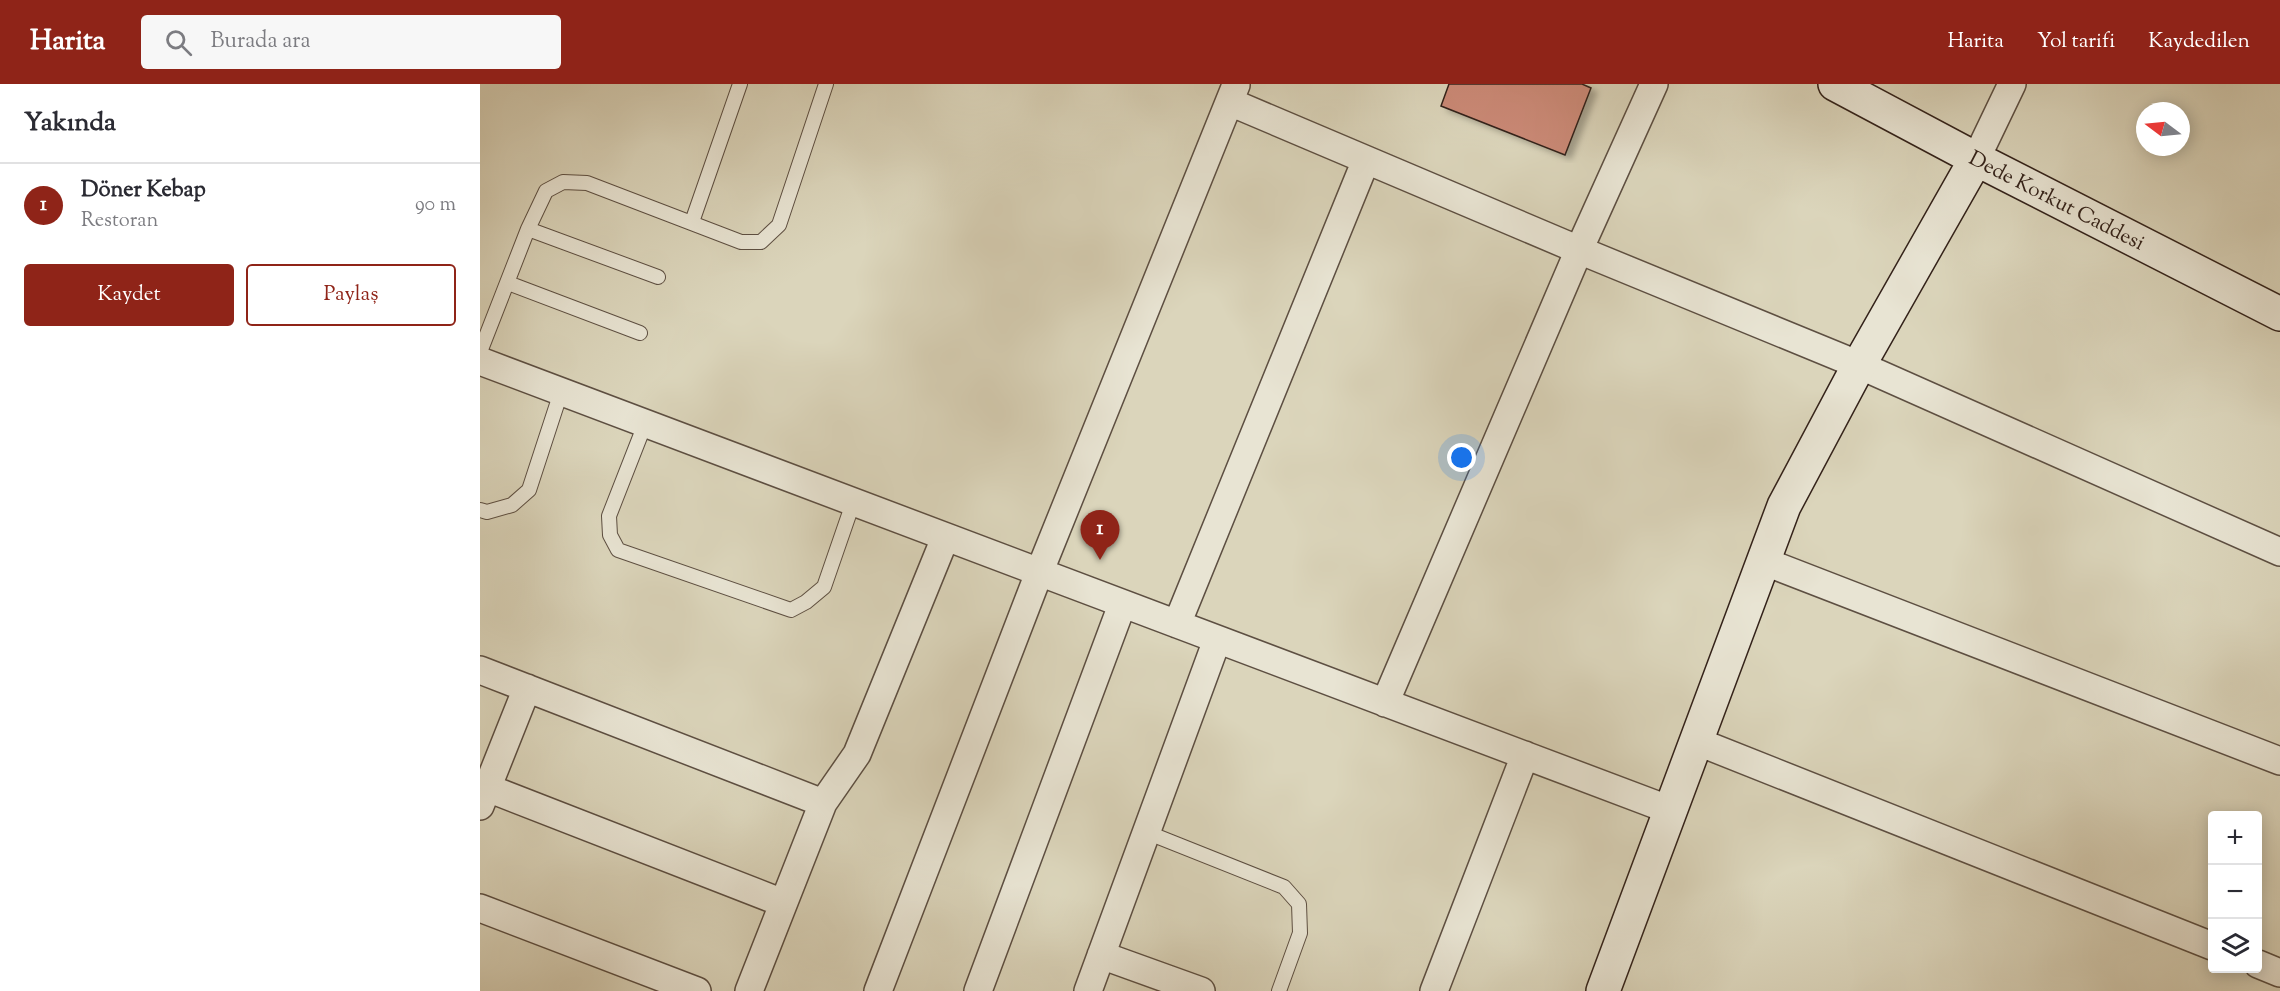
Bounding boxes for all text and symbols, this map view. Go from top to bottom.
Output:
search box [141,15,561,69]
text: Harita [30,22,105,62]
icon: search [162,26,195,59]
text: Burada ara [210,26,311,58]
text: Harita [1947,27,2004,57]
text: Yol tarifi [2037,27,2115,57]
text: Kaydedilen [2148,27,2250,57]
north arrow [2136,102,2190,156]
text: Yakında [24,105,116,142]
street label: Dede Korkut Caddesi [1963,144,2149,259]
text: Döner Kebap [81,175,206,207]
text: 1 [40,191,47,220]
text: 90 m [415,191,456,220]
text: Restoran [81,207,158,236]
button: Kaydet [24,264,234,326]
button: Paylaş [246,264,456,326]
your location [1447,443,1476,472]
pin: 1 [1080,510,1120,560]
map controls [2208,811,2262,973]
button: + [2208,811,2262,865]
button: − [2208,865,2262,919]
button: layers [2208,919,2262,973]

